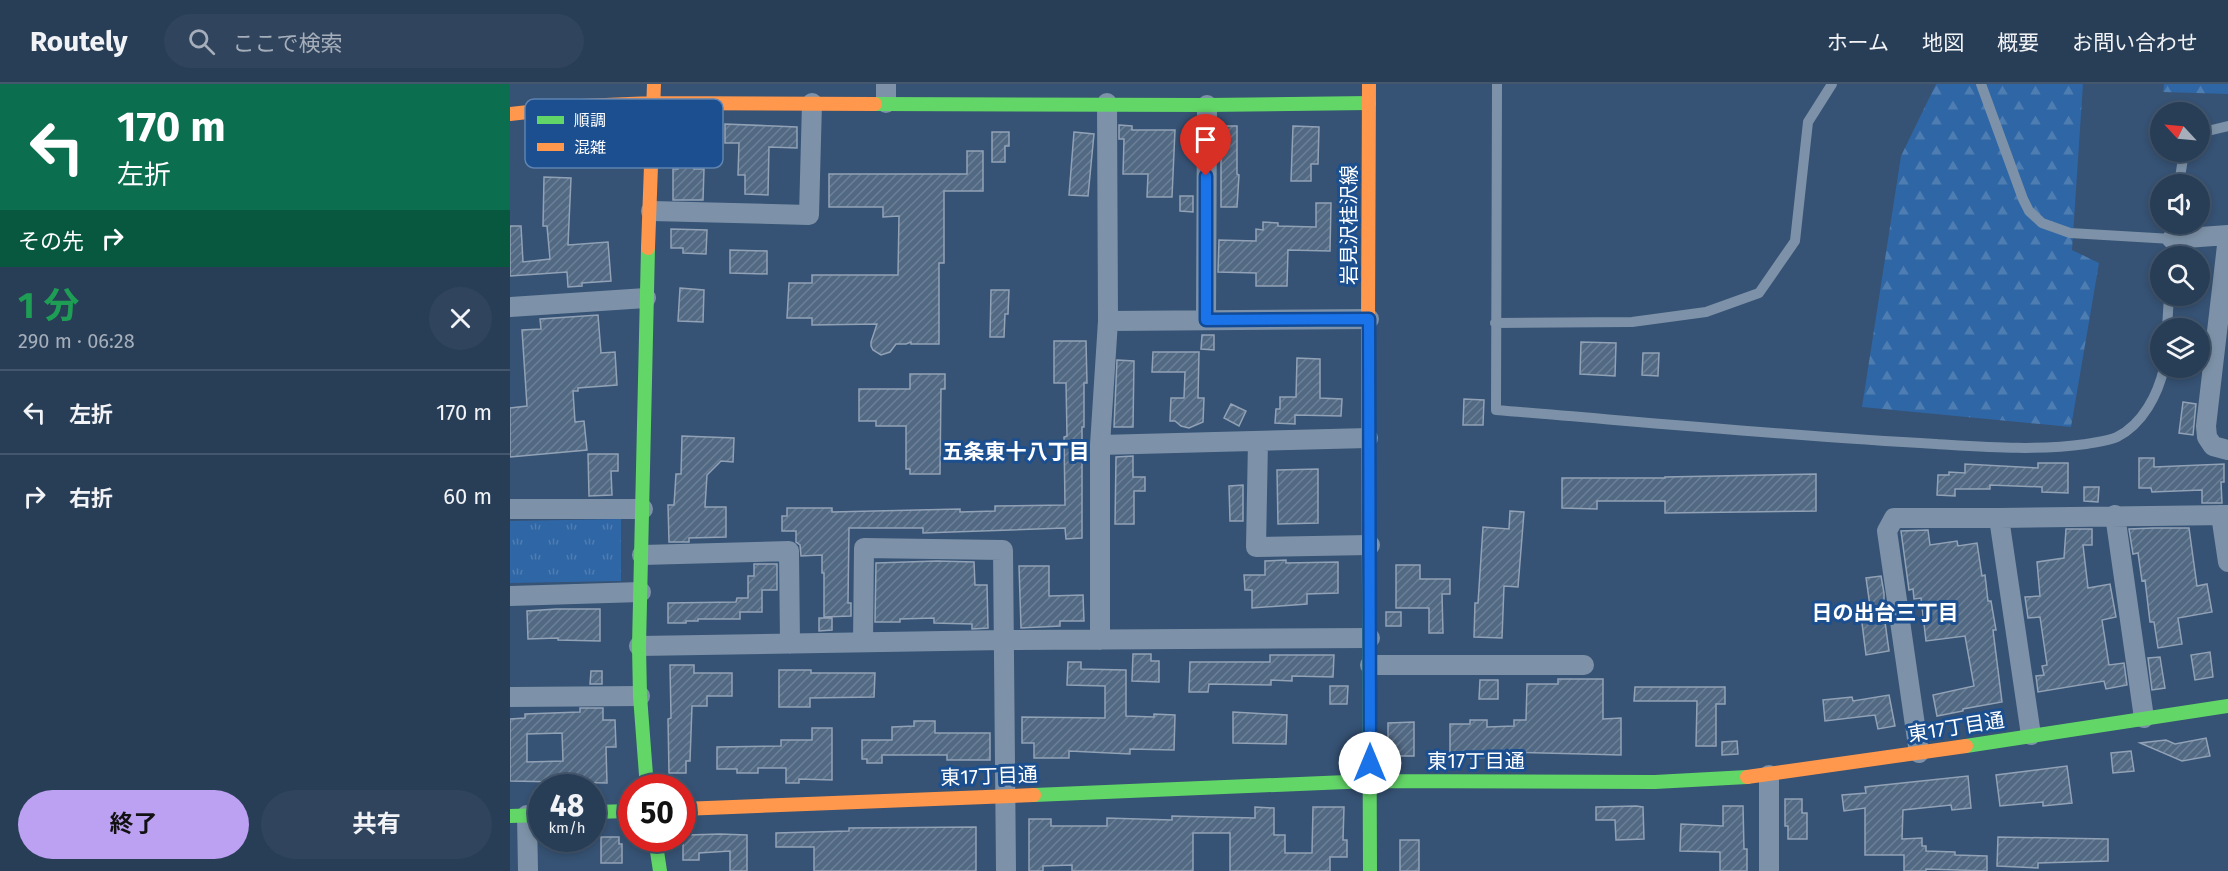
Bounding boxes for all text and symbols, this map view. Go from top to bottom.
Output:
search box [164,14,584,68]
text: Routely [30,25,128,58]
icon: search [185,25,218,58]
text: ここで検索 [233,30,343,57]
text: ホーム [1827,30,1889,56]
text: 地図 [1922,30,1964,56]
text: 概要 [1997,30,2039,56]
text: お問い合わせ [2072,30,2198,56]
legend [525,99,723,168]
text: 170 m [117,102,226,152]
north arrow [2150,102,2210,162]
map controls [2150,102,2210,378]
icon: left [18,108,96,186]
text: 順調 [574,111,606,130]
pin [1180,114,1231,176]
icon: arrive [1189,123,1222,156]
text: 混雑 [574,138,606,157]
text: 左折 [117,159,171,191]
street label: 岩見沢桂沢線 [1337,165,1361,285]
button: sound [2150,174,2210,234]
icon: right [96,222,129,255]
text: その先 [18,228,84,255]
button: search [2150,246,2210,306]
text: 1 分 [18,284,79,328]
button: close [429,287,492,350]
button: layers [2150,318,2210,378]
text: 290 m · 06:28 [18,329,135,353]
icon: left [18,396,51,429]
text: 170 m [436,399,492,426]
text: 左折 [69,401,113,428]
district label: 五条東十八丁目 [943,439,1090,465]
icon: right [18,480,51,513]
text: 60 m [443,483,492,510]
text: 右折 [69,485,113,512]
district label: 日の出台三丁目 [1812,600,1959,626]
street label: 東17丁目通 [1906,708,2006,746]
position arrow [1338,731,1402,795]
street label: 東17丁目通 [1427,749,1525,773]
street label: 東17丁目通 [940,762,1038,790]
speed limit sign: 50 [618,774,696,852]
text: 48 [550,788,584,824]
button: 終了 [18,790,249,859]
button: 共有 [261,790,492,859]
text: km/h [548,819,586,837]

